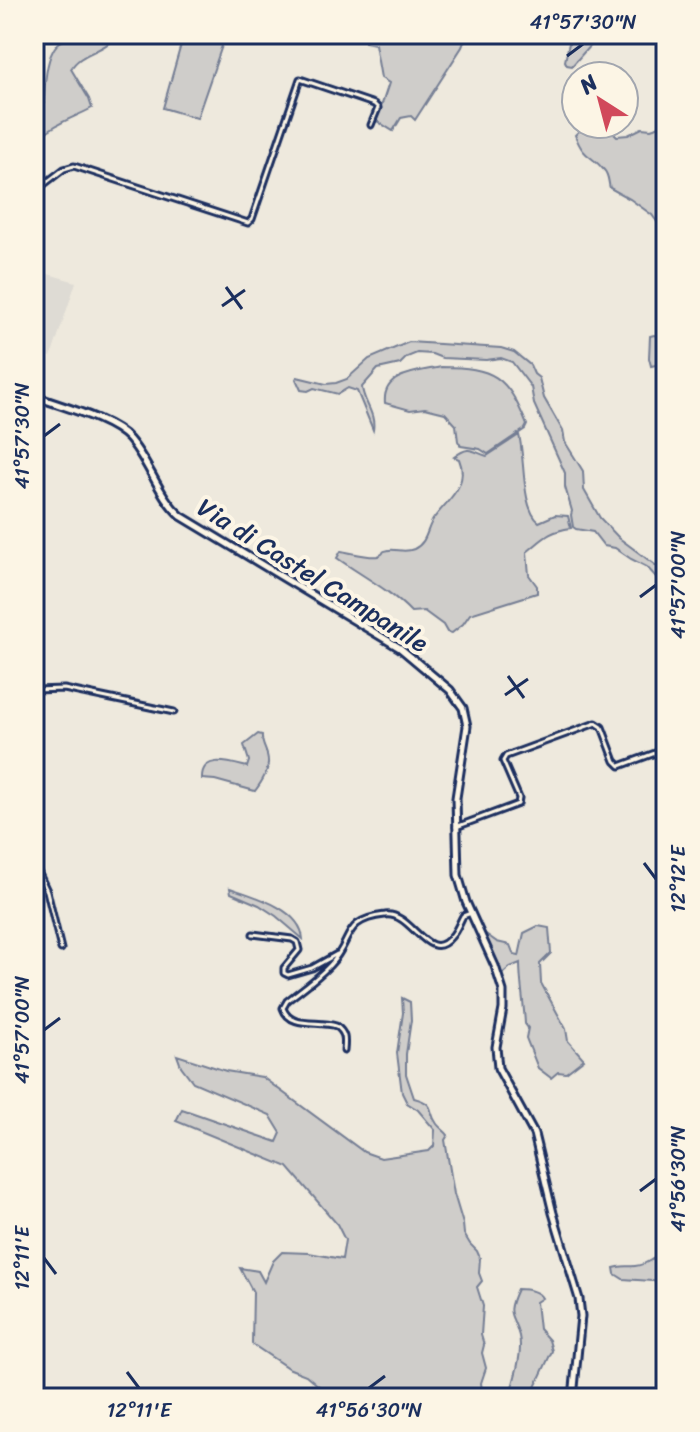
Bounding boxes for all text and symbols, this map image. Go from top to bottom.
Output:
text: 41°57'30"N [530,5,636,40]
north arrow [560,60,640,140]
text: N [570,64,607,105]
text: 41°57'30"N [5,383,40,489]
street label: Via di Castel Campanile [188,485,439,665]
text: 41°57'00"N [661,531,696,639]
text: 12°12'E [661,843,696,913]
text: 41°57'00"N [5,976,40,1084]
text: 41°56'30"N [661,1126,696,1232]
text: 12°11'E [5,1224,40,1290]
text: 12°11'E [107,1393,173,1428]
text: 41°56'30"N [316,1393,422,1428]

